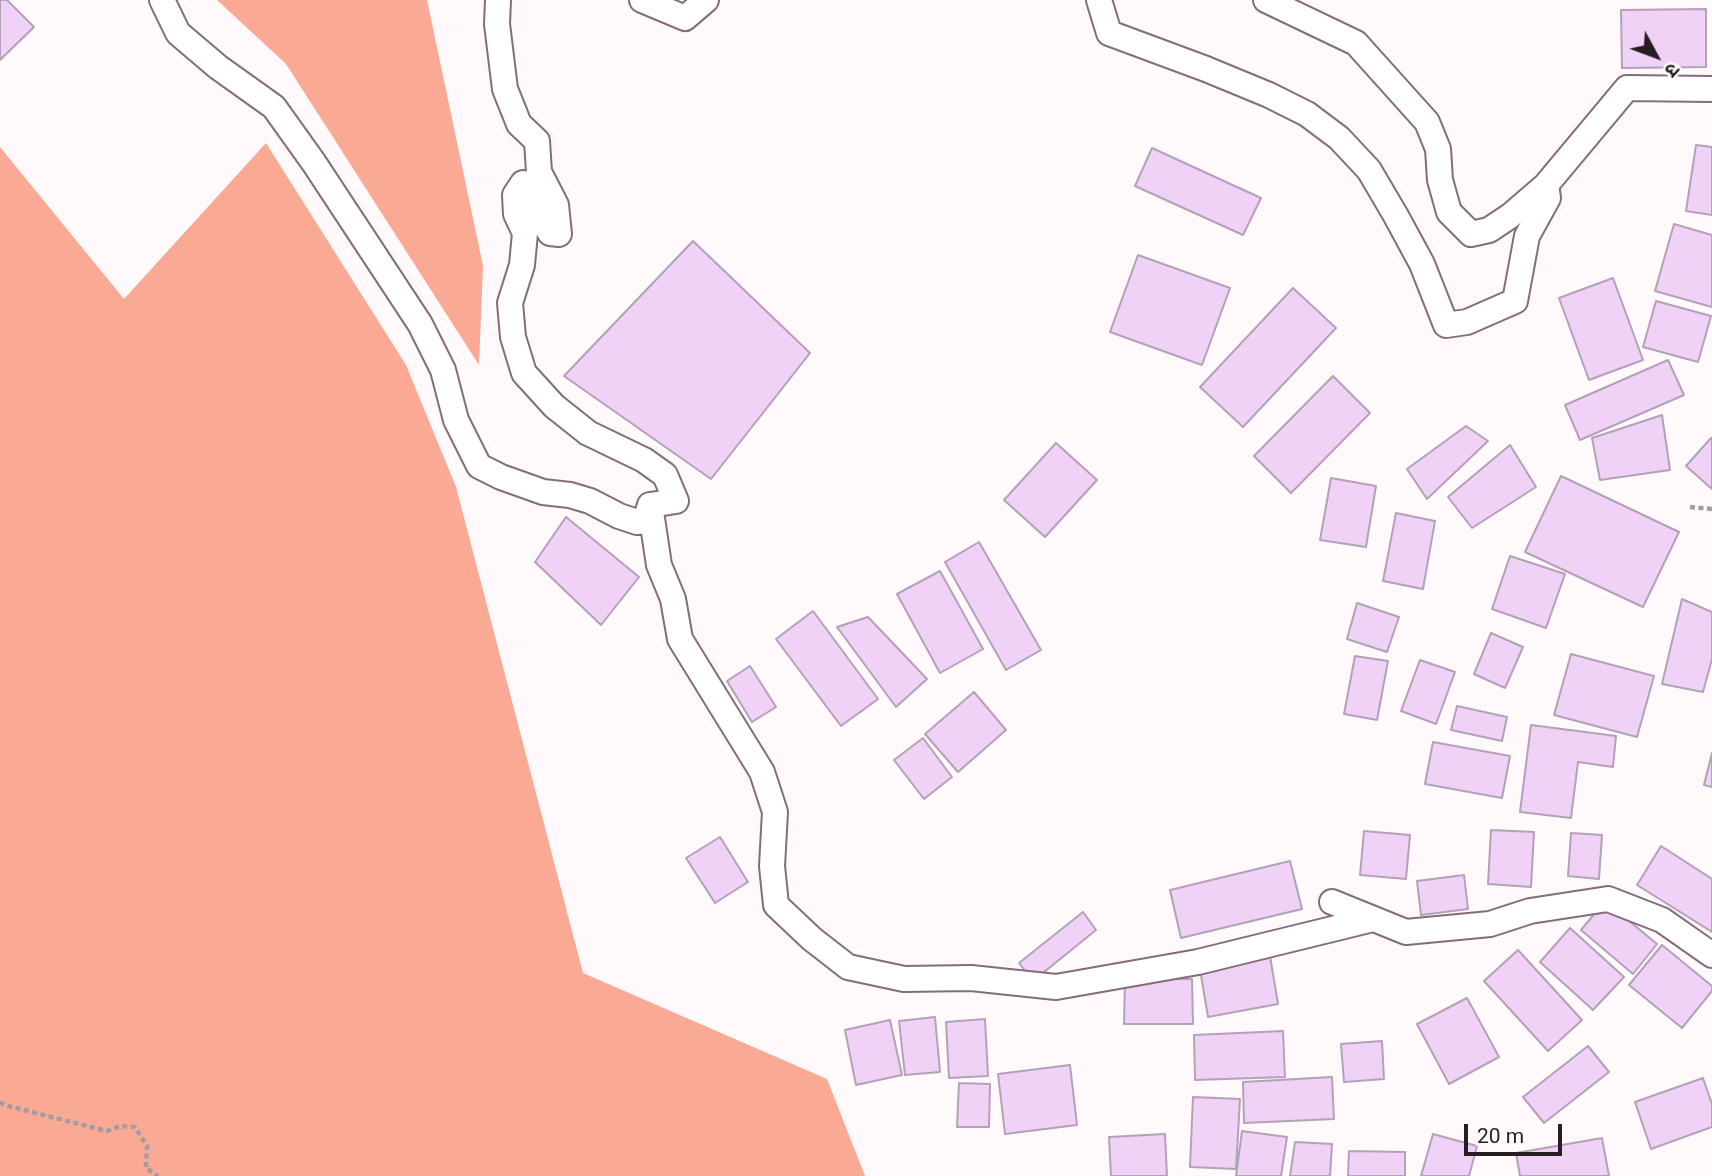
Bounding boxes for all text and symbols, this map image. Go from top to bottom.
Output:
north arrow [1621,21,1691,91]
text: उ [1660,58,1685,82]
scale bar [1467,1110,1565,1154]
text: 20 m [1477,1124,1524,1148]

